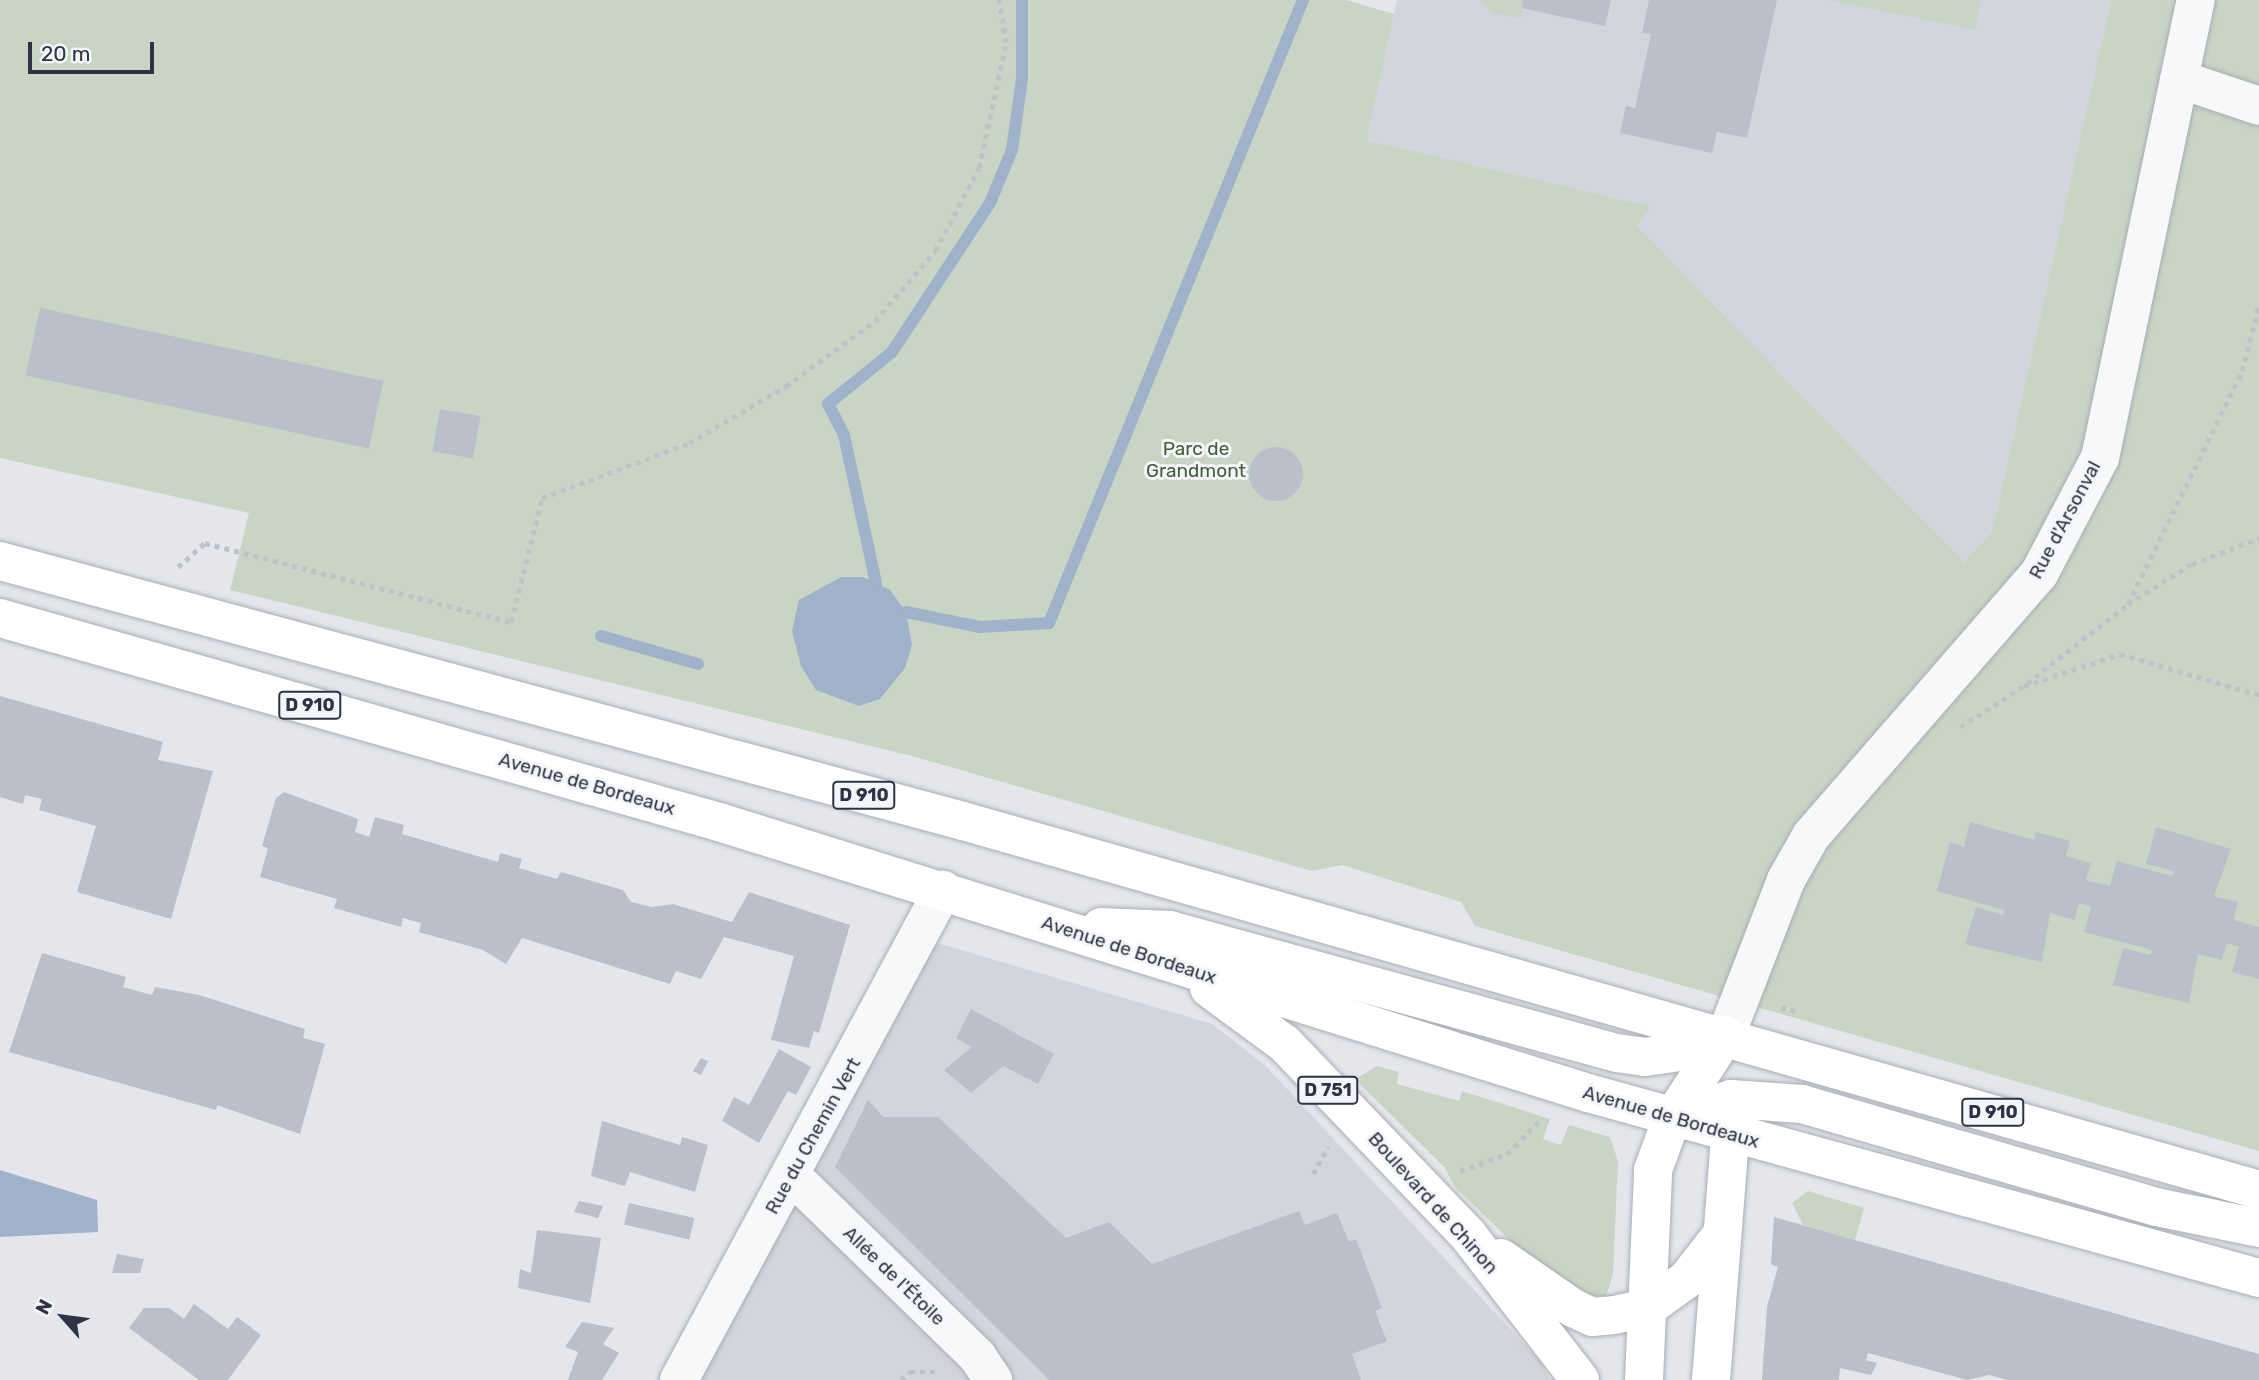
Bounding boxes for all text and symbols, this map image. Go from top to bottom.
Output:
scale bar [32,28,158,72]
text: 20 m [41,41,90,66]
park label: Parc de Grandmont [1146,438,1246,482]
street label: Rue d'Arsonval [2024,457,2106,583]
road number: D 910 [277,690,343,720]
street label: Avenue de Bordeaux [496,748,678,820]
road number: D 910 [831,780,897,810]
street label: Avenue de Bordeaux [1039,911,1219,989]
street label: Rue du Chemin Vert [760,1054,866,1218]
road number: D 751 [1296,1076,1360,1105]
street label: Avenue de Bordeaux [1580,1081,1762,1153]
road number: D 910 [1960,1098,2026,1126]
street label: Boulevard de Chinon [1363,1127,1503,1279]
street label: Allée de l'Étoile [838,1222,950,1330]
north arrow [28,1282,98,1352]
text: N [31,1295,57,1318]

